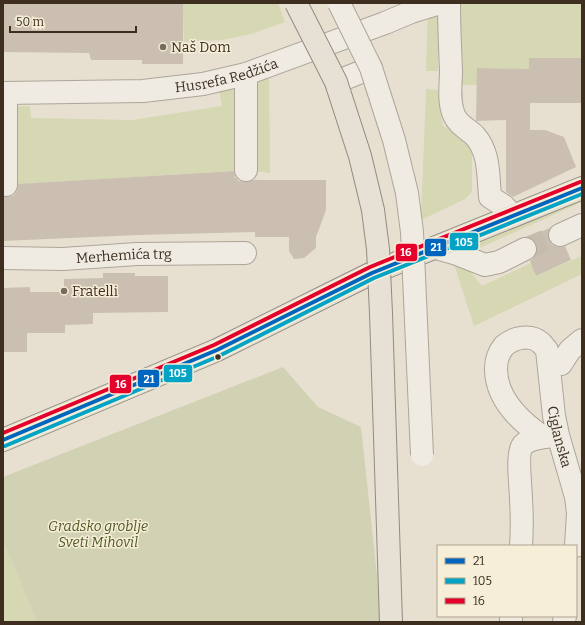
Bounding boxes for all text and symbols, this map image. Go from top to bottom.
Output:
scale bar [10,8,136,34]
text: 50 m [16,15,45,29]
place label: Naš Dom [171,39,231,56]
marker: Naš Dom [158,42,168,52]
street label: Husrefa Redžića [174,54,281,96]
line badge: 105 [449,232,479,251]
text: 105 [455,236,473,249]
line badge: 21 [424,238,447,257]
text: 21 [431,241,442,254]
line badge: 16 [395,243,418,262]
street label: Merhemića trg [75,245,172,267]
text: 16 [400,246,412,259]
place label: Fratelli [72,283,118,300]
marker: Fratelli [59,286,69,296]
unlabelled marker [213,352,223,362]
line badge: 105 [163,364,193,383]
text: 105 [169,367,187,380]
line badge: 21 [137,369,160,388]
text: 21 [144,373,155,386]
line badge: 16 [109,374,132,394]
text: 16 [115,378,127,391]
street label: Ciglanska [544,405,576,470]
park label: Gradsko groblje Sveti Mihovil [48,518,148,551]
legend [437,545,577,617]
text: 21 [473,554,485,568]
text: 105 [473,574,492,588]
text: 16 [473,594,485,608]

